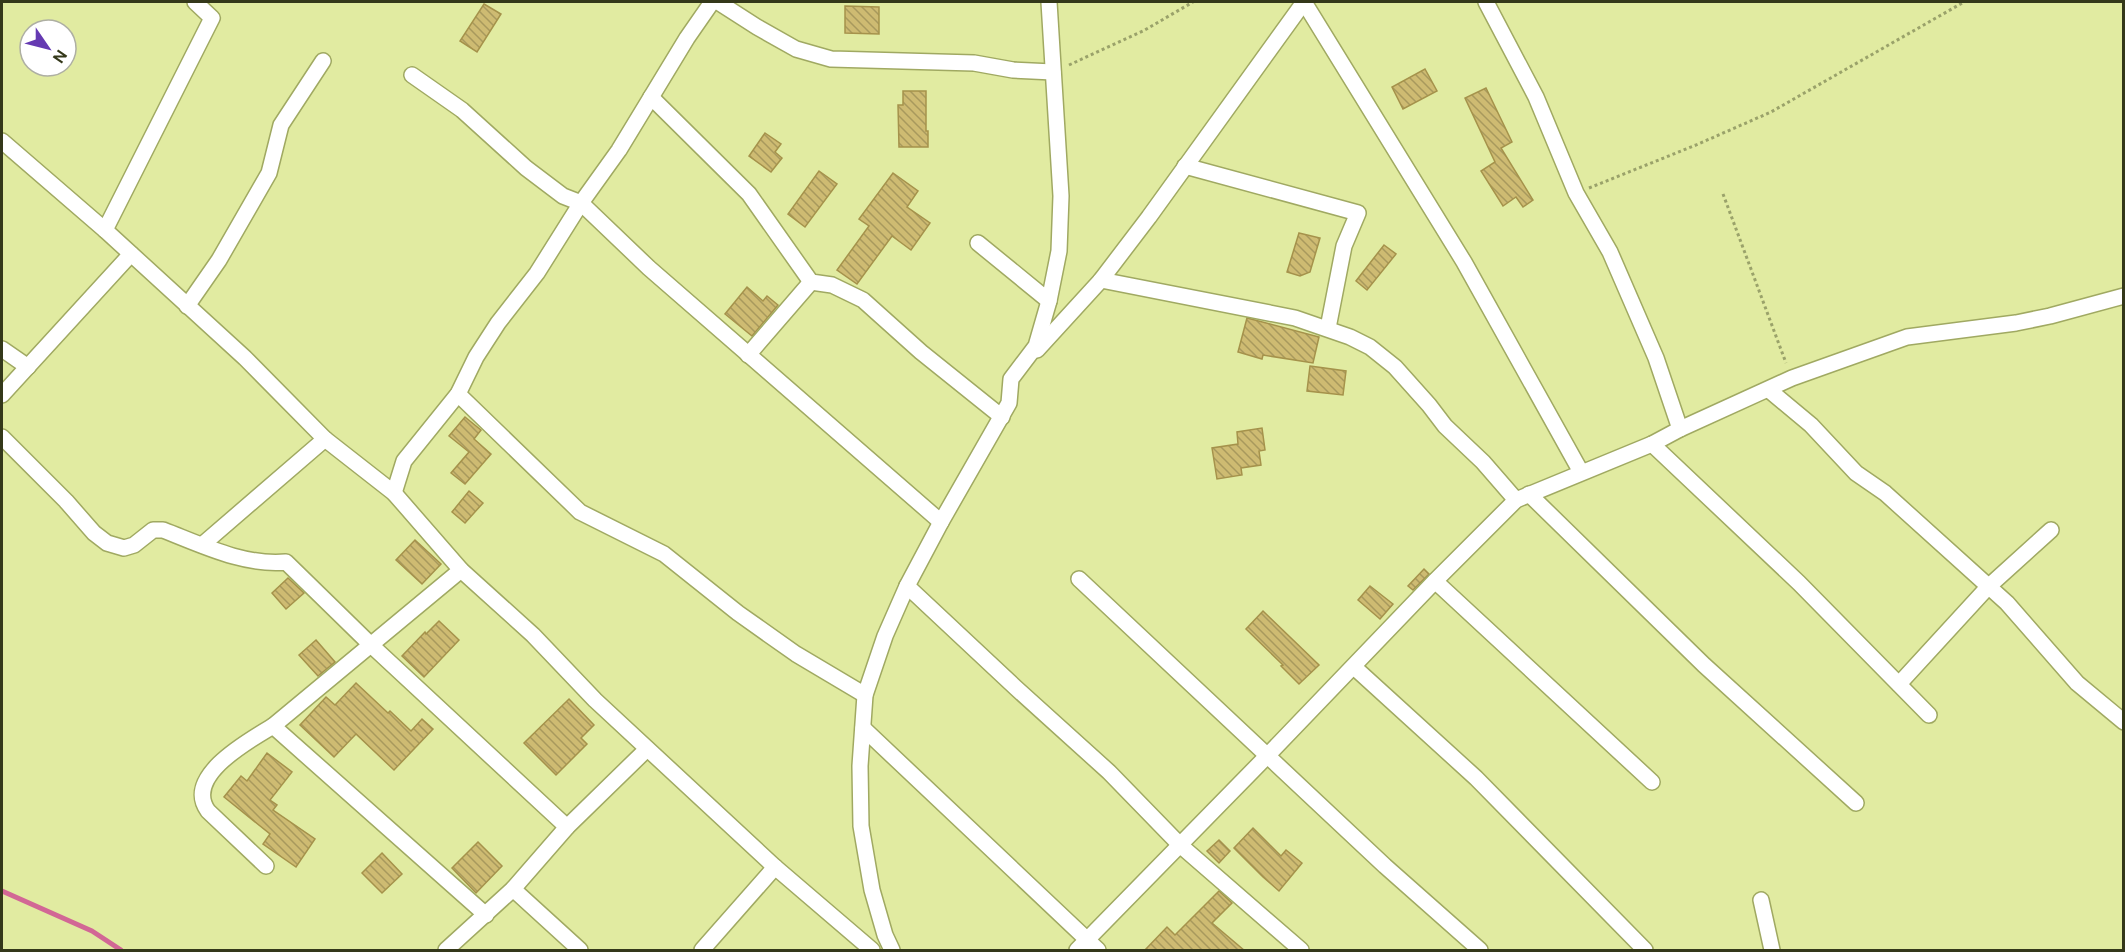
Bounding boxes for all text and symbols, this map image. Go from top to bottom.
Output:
north arrow [18,18,78,78]
text: N [48,46,72,67]

